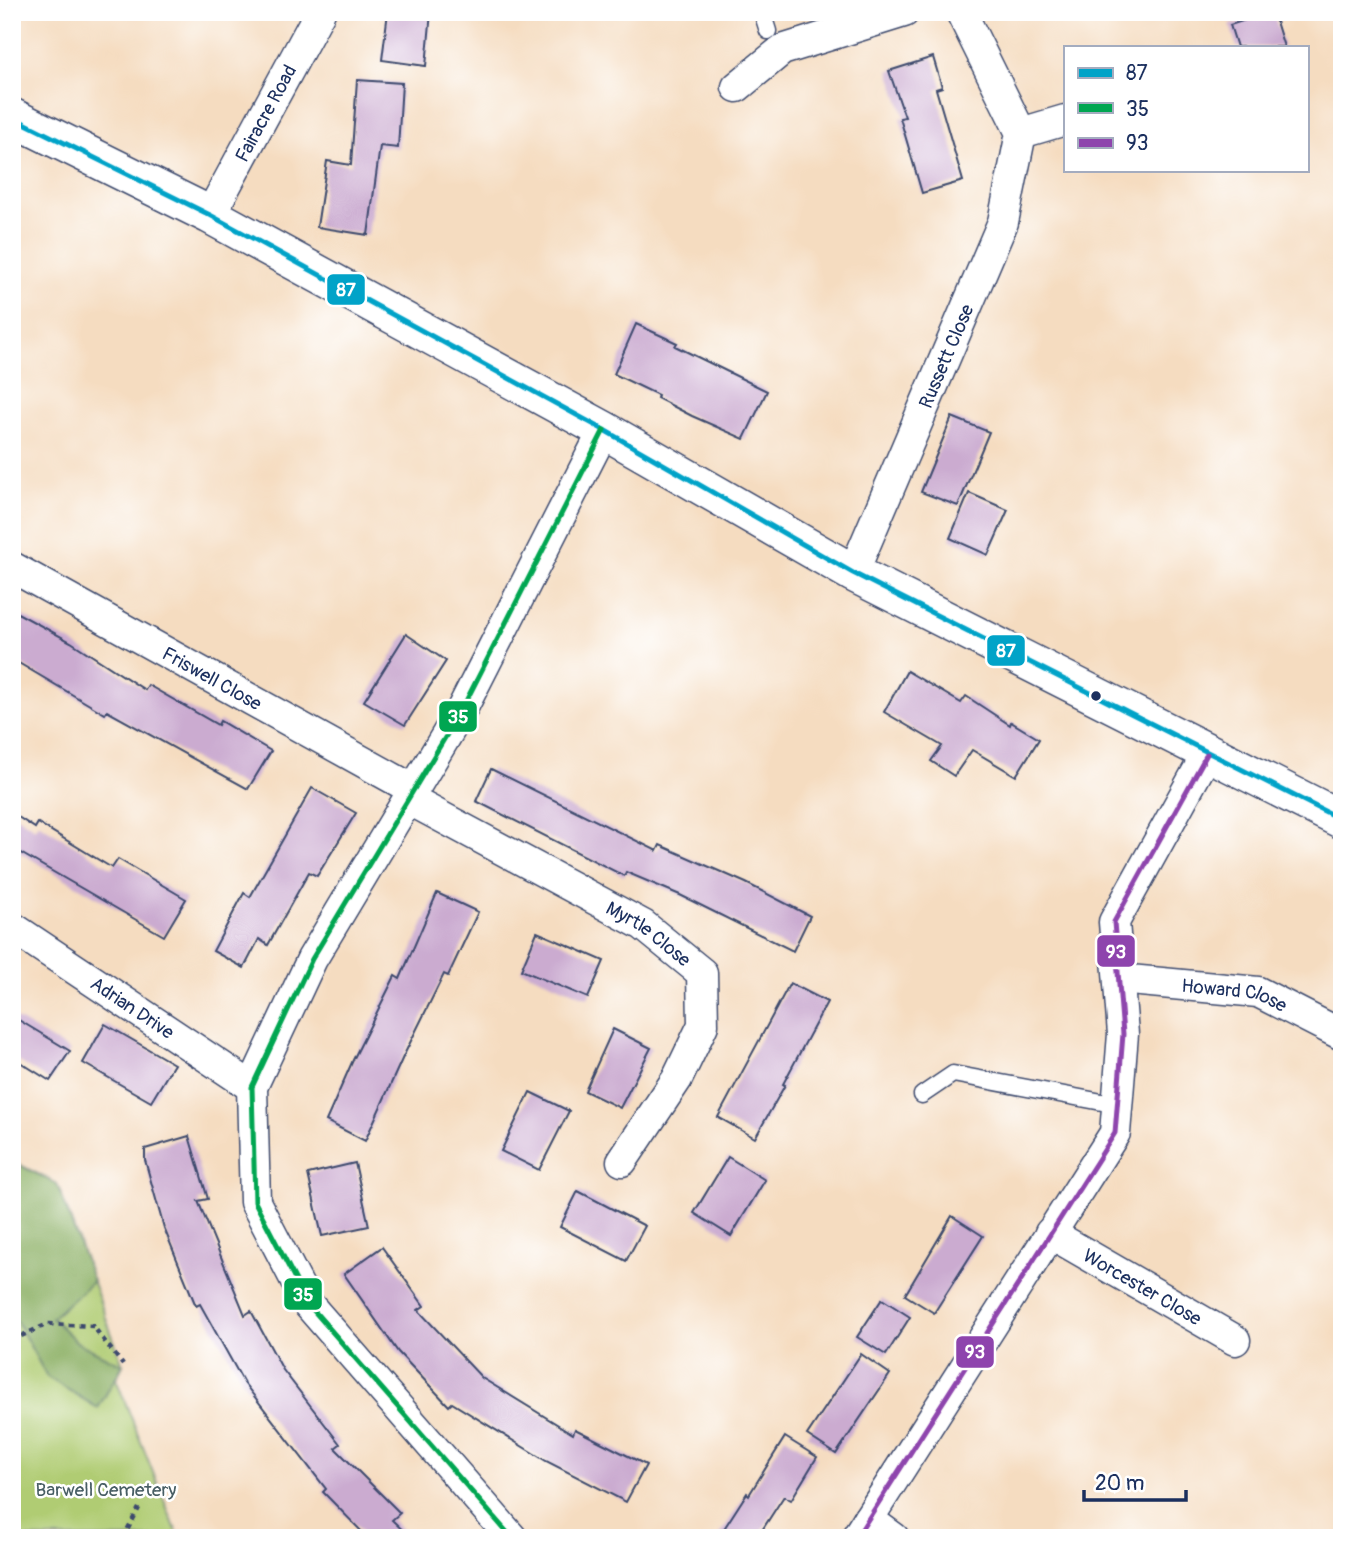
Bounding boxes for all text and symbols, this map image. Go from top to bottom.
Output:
legend [1064,46,1308,172]
text: 87 [1126,60,1148,87]
street label: Fairacre Road [230,61,302,166]
text: 35 [1126,96,1149,123]
text: 93 [1126,130,1149,157]
line badge: 87 [326,273,366,306]
text: 87 [336,278,357,302]
street label: Russett Close [914,300,980,412]
line badge: 87 [986,634,1026,667]
text: 87 [996,639,1017,663]
street label: Friswell Close [158,642,266,716]
unlabelled marker [1089,689,1103,703]
line badge: 35 [438,700,478,733]
text: 35 [448,705,468,729]
street label: Myrtle Close [602,896,696,973]
line badge: 93 [1096,934,1136,968]
text: 93 [1106,940,1126,964]
street label: Adrian Drive [86,972,179,1045]
street label: Howard Close [1181,974,1291,1018]
street label: Worcester Close [1079,1244,1206,1331]
line badge: 35 [283,1277,323,1311]
text: 35 [293,1283,313,1307]
line badge: 93 [955,1335,995,1369]
text: 93 [965,1340,985,1364]
scale bar [1084,1459,1186,1503]
text: 20 m [1095,1470,1144,1497]
park label: Barwell Cemetery [36,1478,176,1502]

